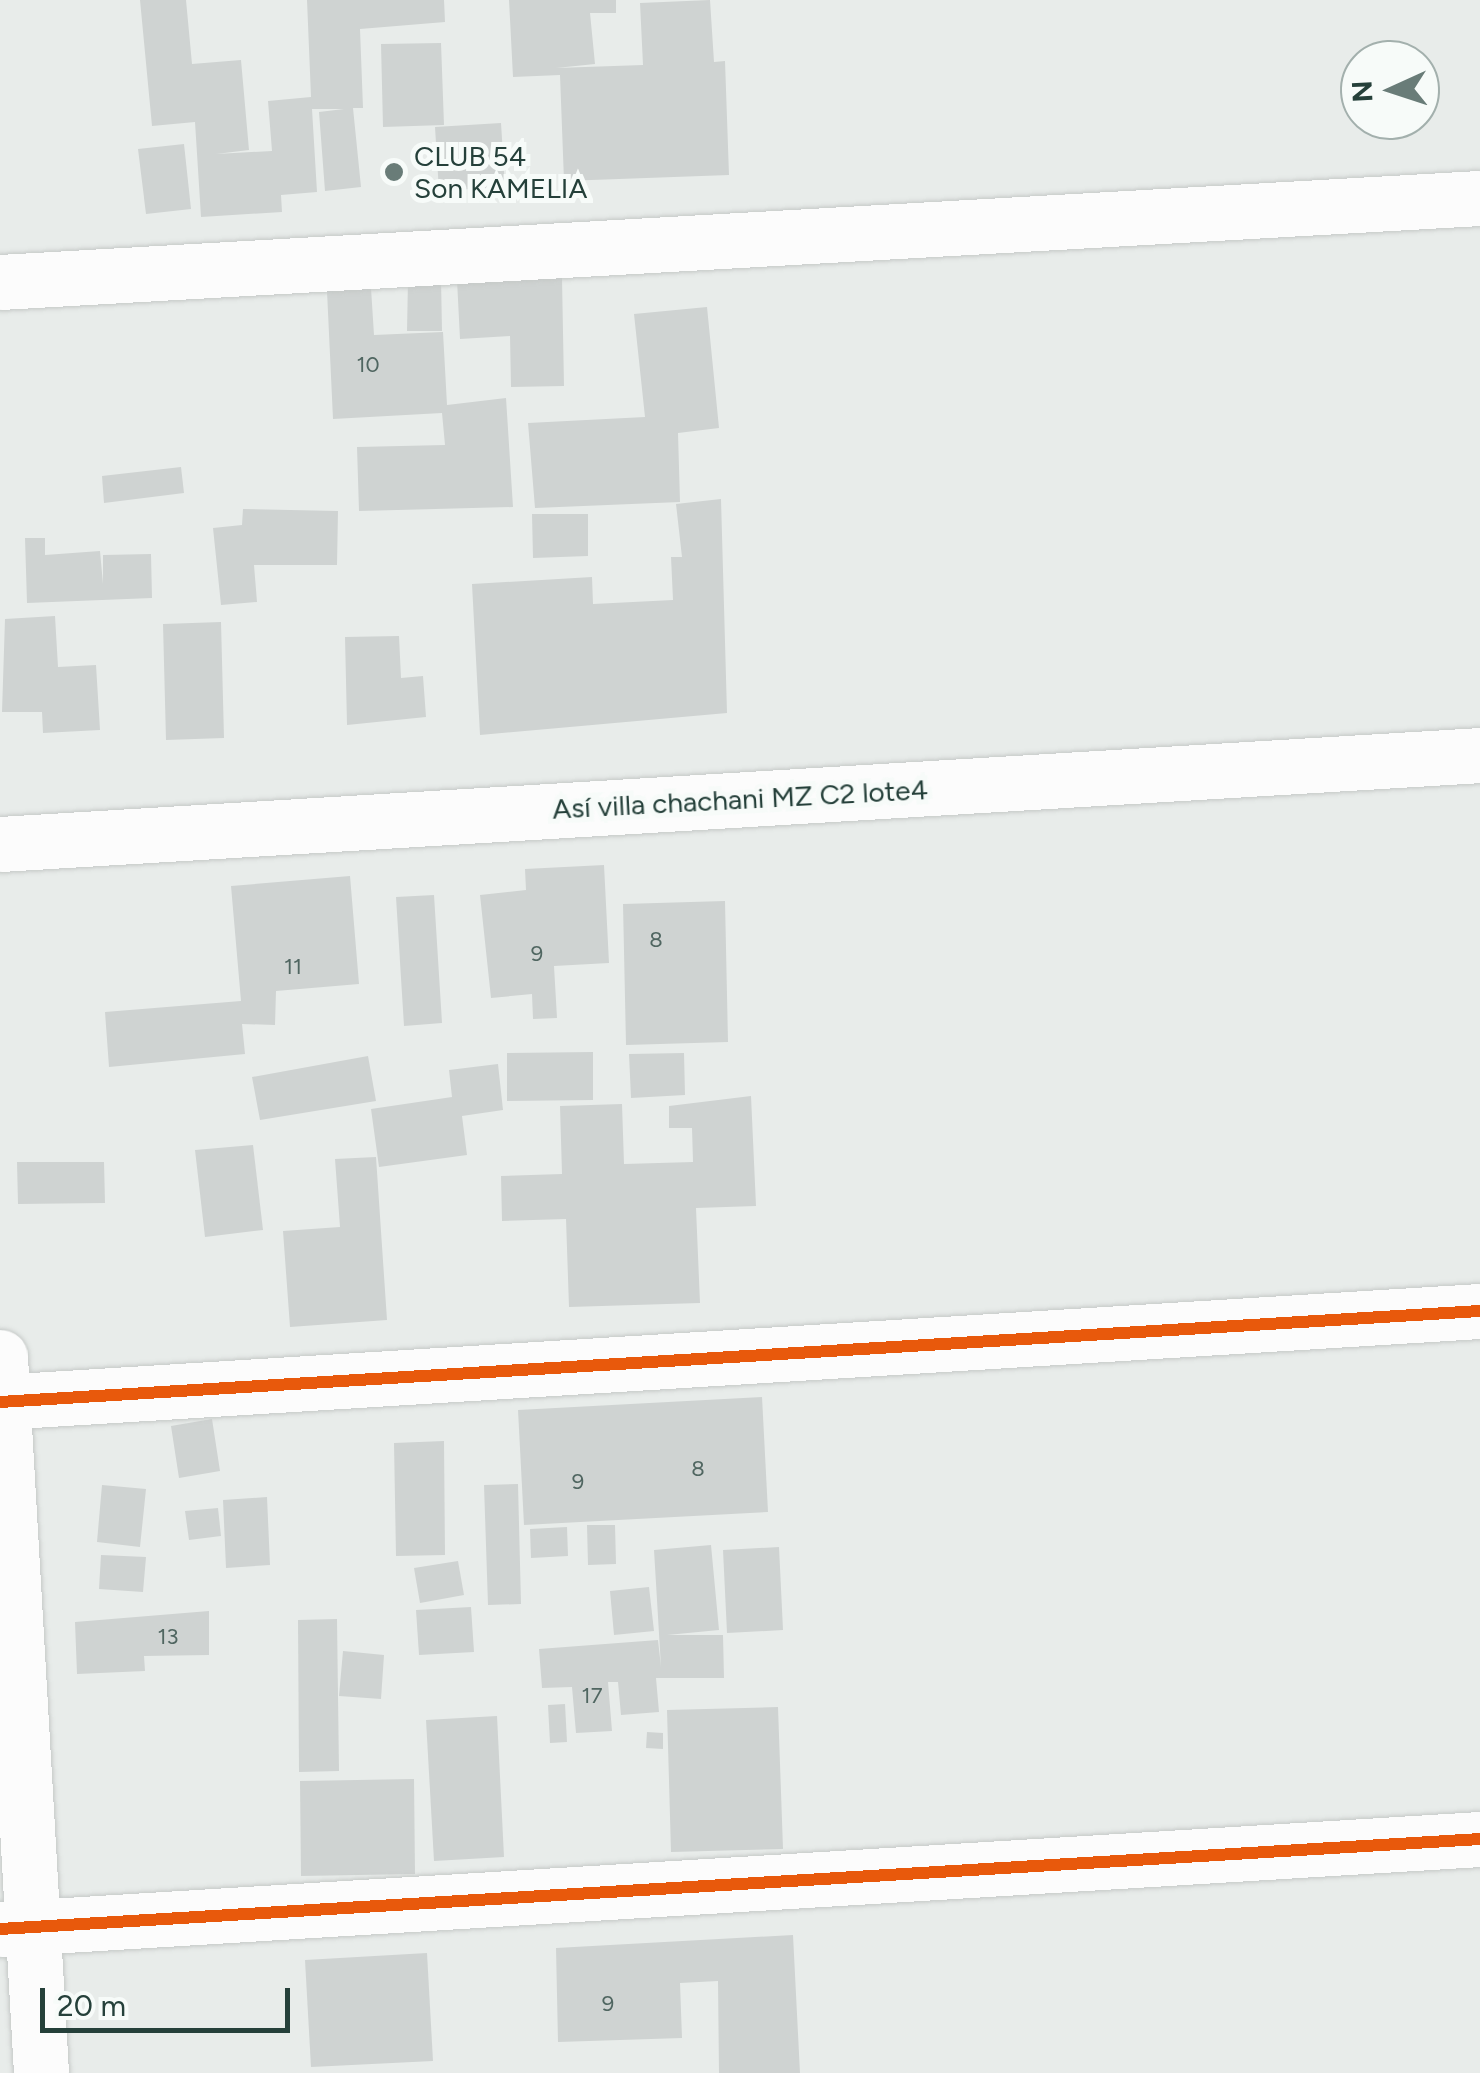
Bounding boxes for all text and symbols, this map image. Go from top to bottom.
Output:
north arrow [1340,40,1440,140]
text: N [1344,80,1380,103]
place label: CLUB 54 Son KAMELIA [414,139,587,205]
marker: CLUB 54 Son KAMELIA [383,161,405,183]
house number: 10 [356,352,380,378]
street label: Así villa chachani MZ C2 lote4 [551,772,929,826]
house number: 8 [649,927,663,953]
house number: 9 [531,941,543,967]
house number: 11 [284,954,302,980]
house number: 8 [691,1456,705,1482]
house number: 9 [572,1469,584,1495]
house number: 13 [157,1624,179,1650]
house number: 17 [582,1683,602,1709]
scale bar [45,1968,295,2030]
text: 20 m [57,1987,126,2024]
house number: 9 [602,1991,614,2017]

